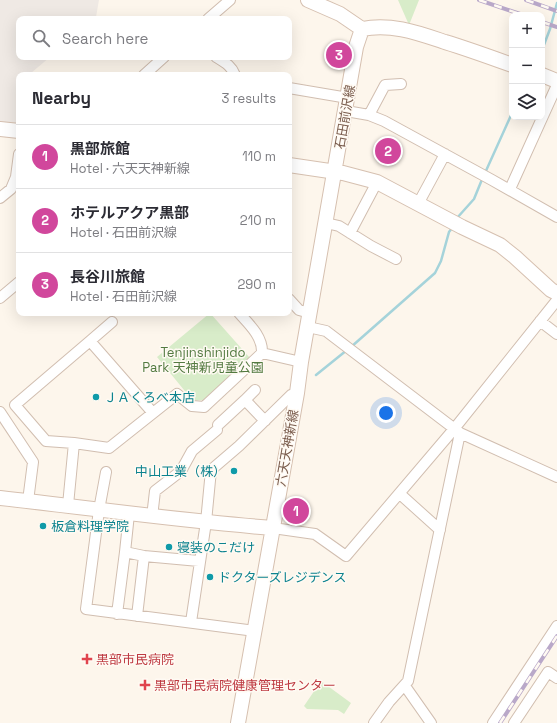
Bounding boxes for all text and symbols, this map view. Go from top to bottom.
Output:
map controls [509,12,545,120]
button: + [509,12,545,48]
search box [16,16,292,60]
icon: search [30,27,52,49]
text: Search here [62,29,148,48]
pin: 3 [326,40,352,70]
button: − [509,48,545,84]
street label: 石田前沢線 [331,84,359,150]
button: layers [509,84,545,120]
text: Nearby [32,87,91,109]
text: 3 results [222,90,276,107]
pin: 2 [375,136,401,166]
text: 黒部旅館 [70,139,130,158]
text: 1 [42,148,48,165]
text: 110 m [242,148,276,165]
text: Hotel · 六天天神新線 [70,160,190,177]
text: ホテルアクア黒部 [70,203,189,222]
text: 2 [41,212,49,229]
text: 210 m [240,212,276,229]
text: Hotel · 石田前沢線 [70,224,177,241]
text: 長谷川旅館 [70,267,145,286]
text: 3 [41,276,49,293]
text: 290 m [237,276,276,293]
text: Hotel · 石田前沢線 [70,288,177,305]
park label: Tenjinshinjido Park 天神新児童公園 [142,344,264,376]
place label: ＪＡくろべ本店 [104,389,195,406]
marker: ＪＡくろべ本店 [91,392,101,402]
your location [376,403,396,423]
street label: 六天天神新線 [272,408,302,488]
place label: 中山工業（株） [135,463,226,480]
marker: 中山工業（株） [229,466,239,476]
pin: 1 [283,496,309,526]
place label: 板倉料理学院 [51,518,129,535]
marker: 板倉料理学院 [38,521,48,531]
place label: 寝装のこだけ [177,539,255,556]
marker: 寝装のこだけ [164,542,174,552]
place label: ドクターズレジデンス [218,569,347,586]
marker: ドクターズレジデンス [205,572,215,582]
place label: 黒部市民病院 [96,651,174,668]
marker: 黒部市民病院 [81,653,93,665]
place label: 黒部市民病院健康管理センター [154,677,336,694]
marker: 黒部市民病院健康管理センター [139,679,151,691]

